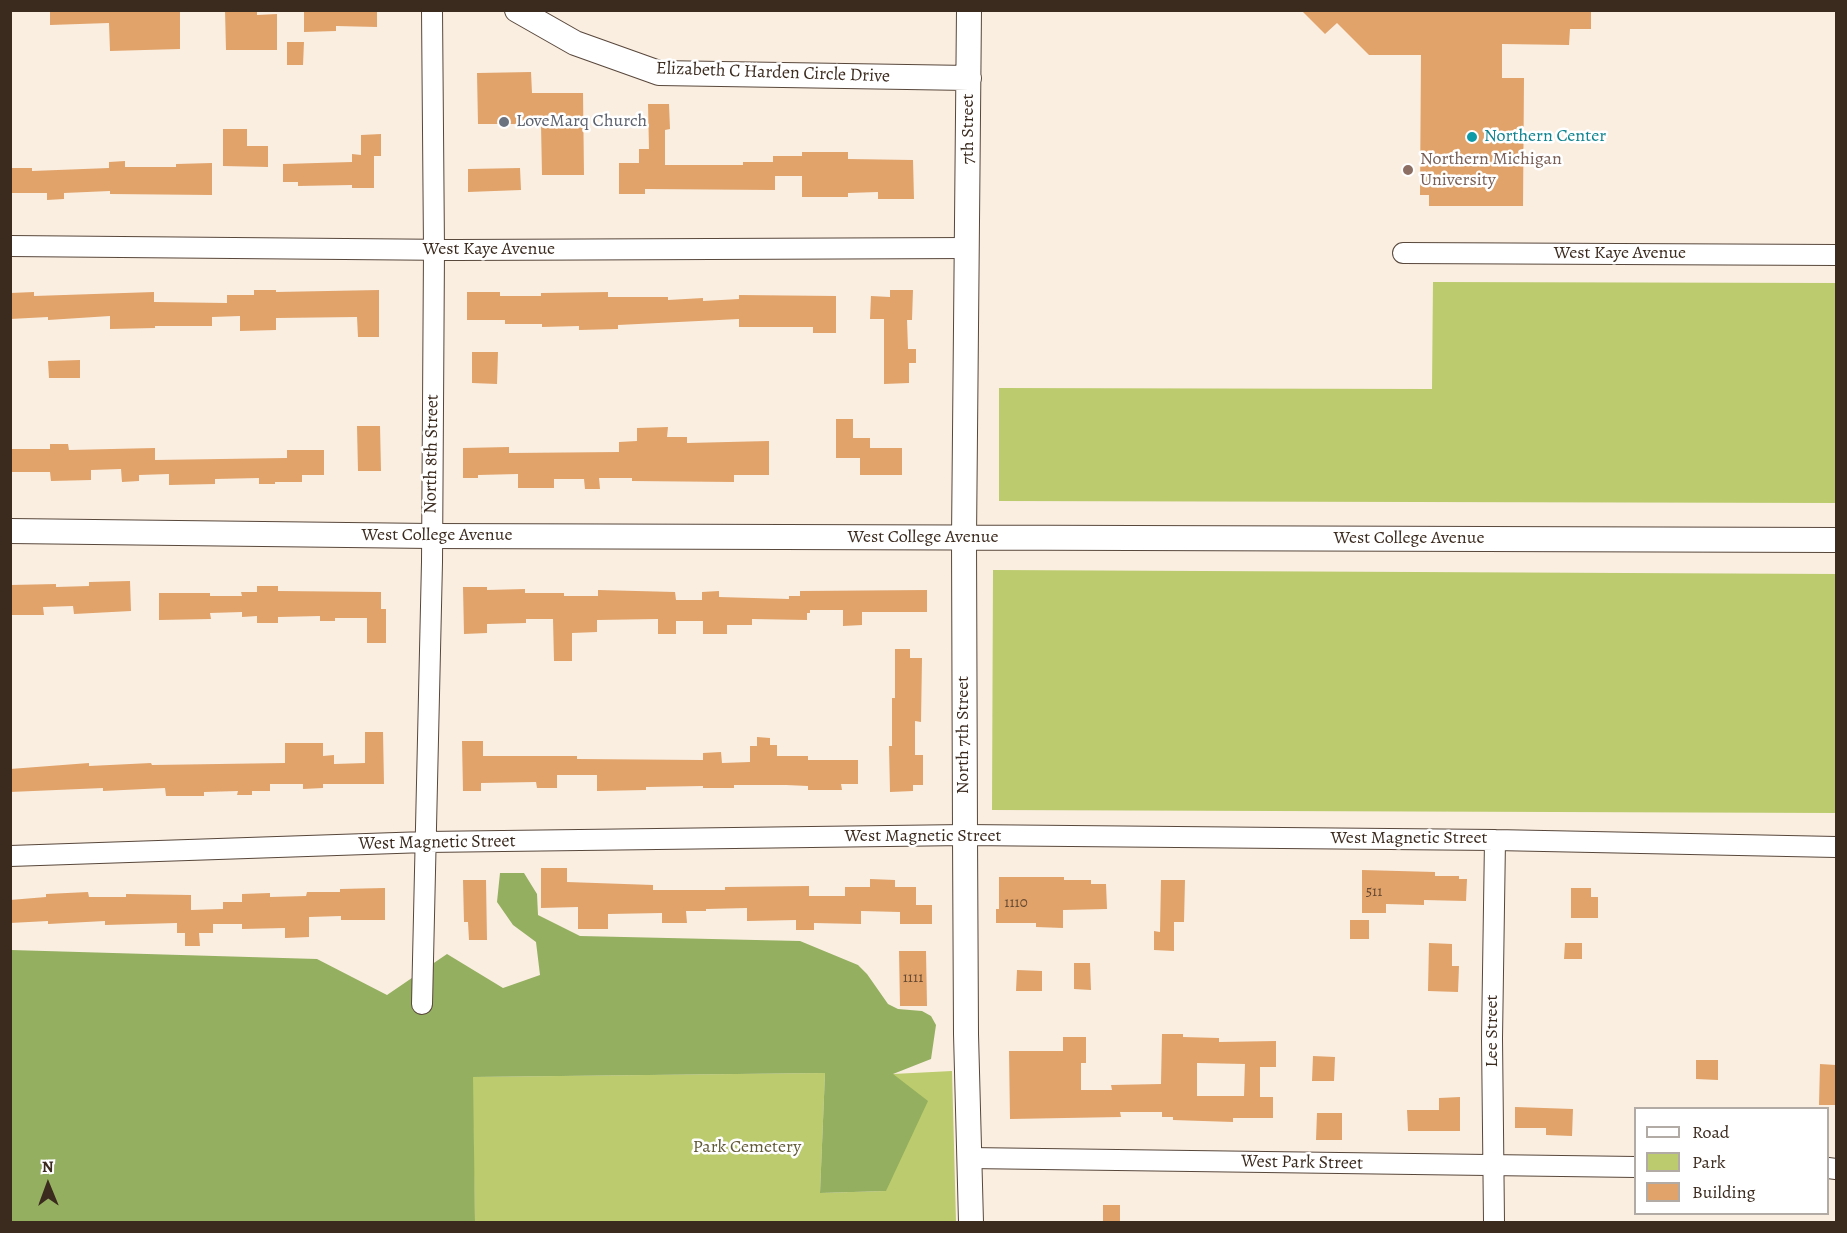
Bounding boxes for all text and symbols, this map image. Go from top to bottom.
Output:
street label: Elizabeth C Harden Circle Drive [656,58,890,88]
street label: 7th Street [958,94,980,164]
place label: LoveMarq Church [516,111,647,133]
marker: LoveMarq Church [497,115,511,129]
place label: Northern Center [1484,126,1606,148]
marker: Northern Center [1465,130,1479,144]
place label: Northern Michigan University [1420,149,1562,192]
marker: Northern Michigan University [1401,163,1415,177]
street label: West Kaye Avenue [423,239,555,261]
street label: West Kaye Avenue [1554,243,1686,265]
street label: North 8th Street [420,394,444,514]
street label: West College Avenue [361,525,513,547]
street label: West College Avenue [847,527,999,549]
street label: West College Avenue [1333,528,1485,550]
street label: North 7th Street [953,676,975,794]
street label: West Magnetic Street [844,826,1002,848]
street label: West Magnetic Street [1330,828,1488,850]
street label: West Magnetic Street [358,831,516,855]
house number: 511 [1366,883,1382,901]
house number: 1110 [1004,894,1028,912]
house number: 1111 [903,969,923,987]
street label: Lee Street [1482,994,1504,1068]
legend [1634,1107,1829,1215]
text: Road [1692,1120,1729,1144]
park label: Park Cemetery [693,1137,801,1159]
text: Park [1692,1150,1726,1174]
street label: West Park Street [1241,1151,1363,1175]
north arrow [18,1155,78,1215]
text: N [42,1156,54,1178]
text: Building [1692,1180,1756,1204]

